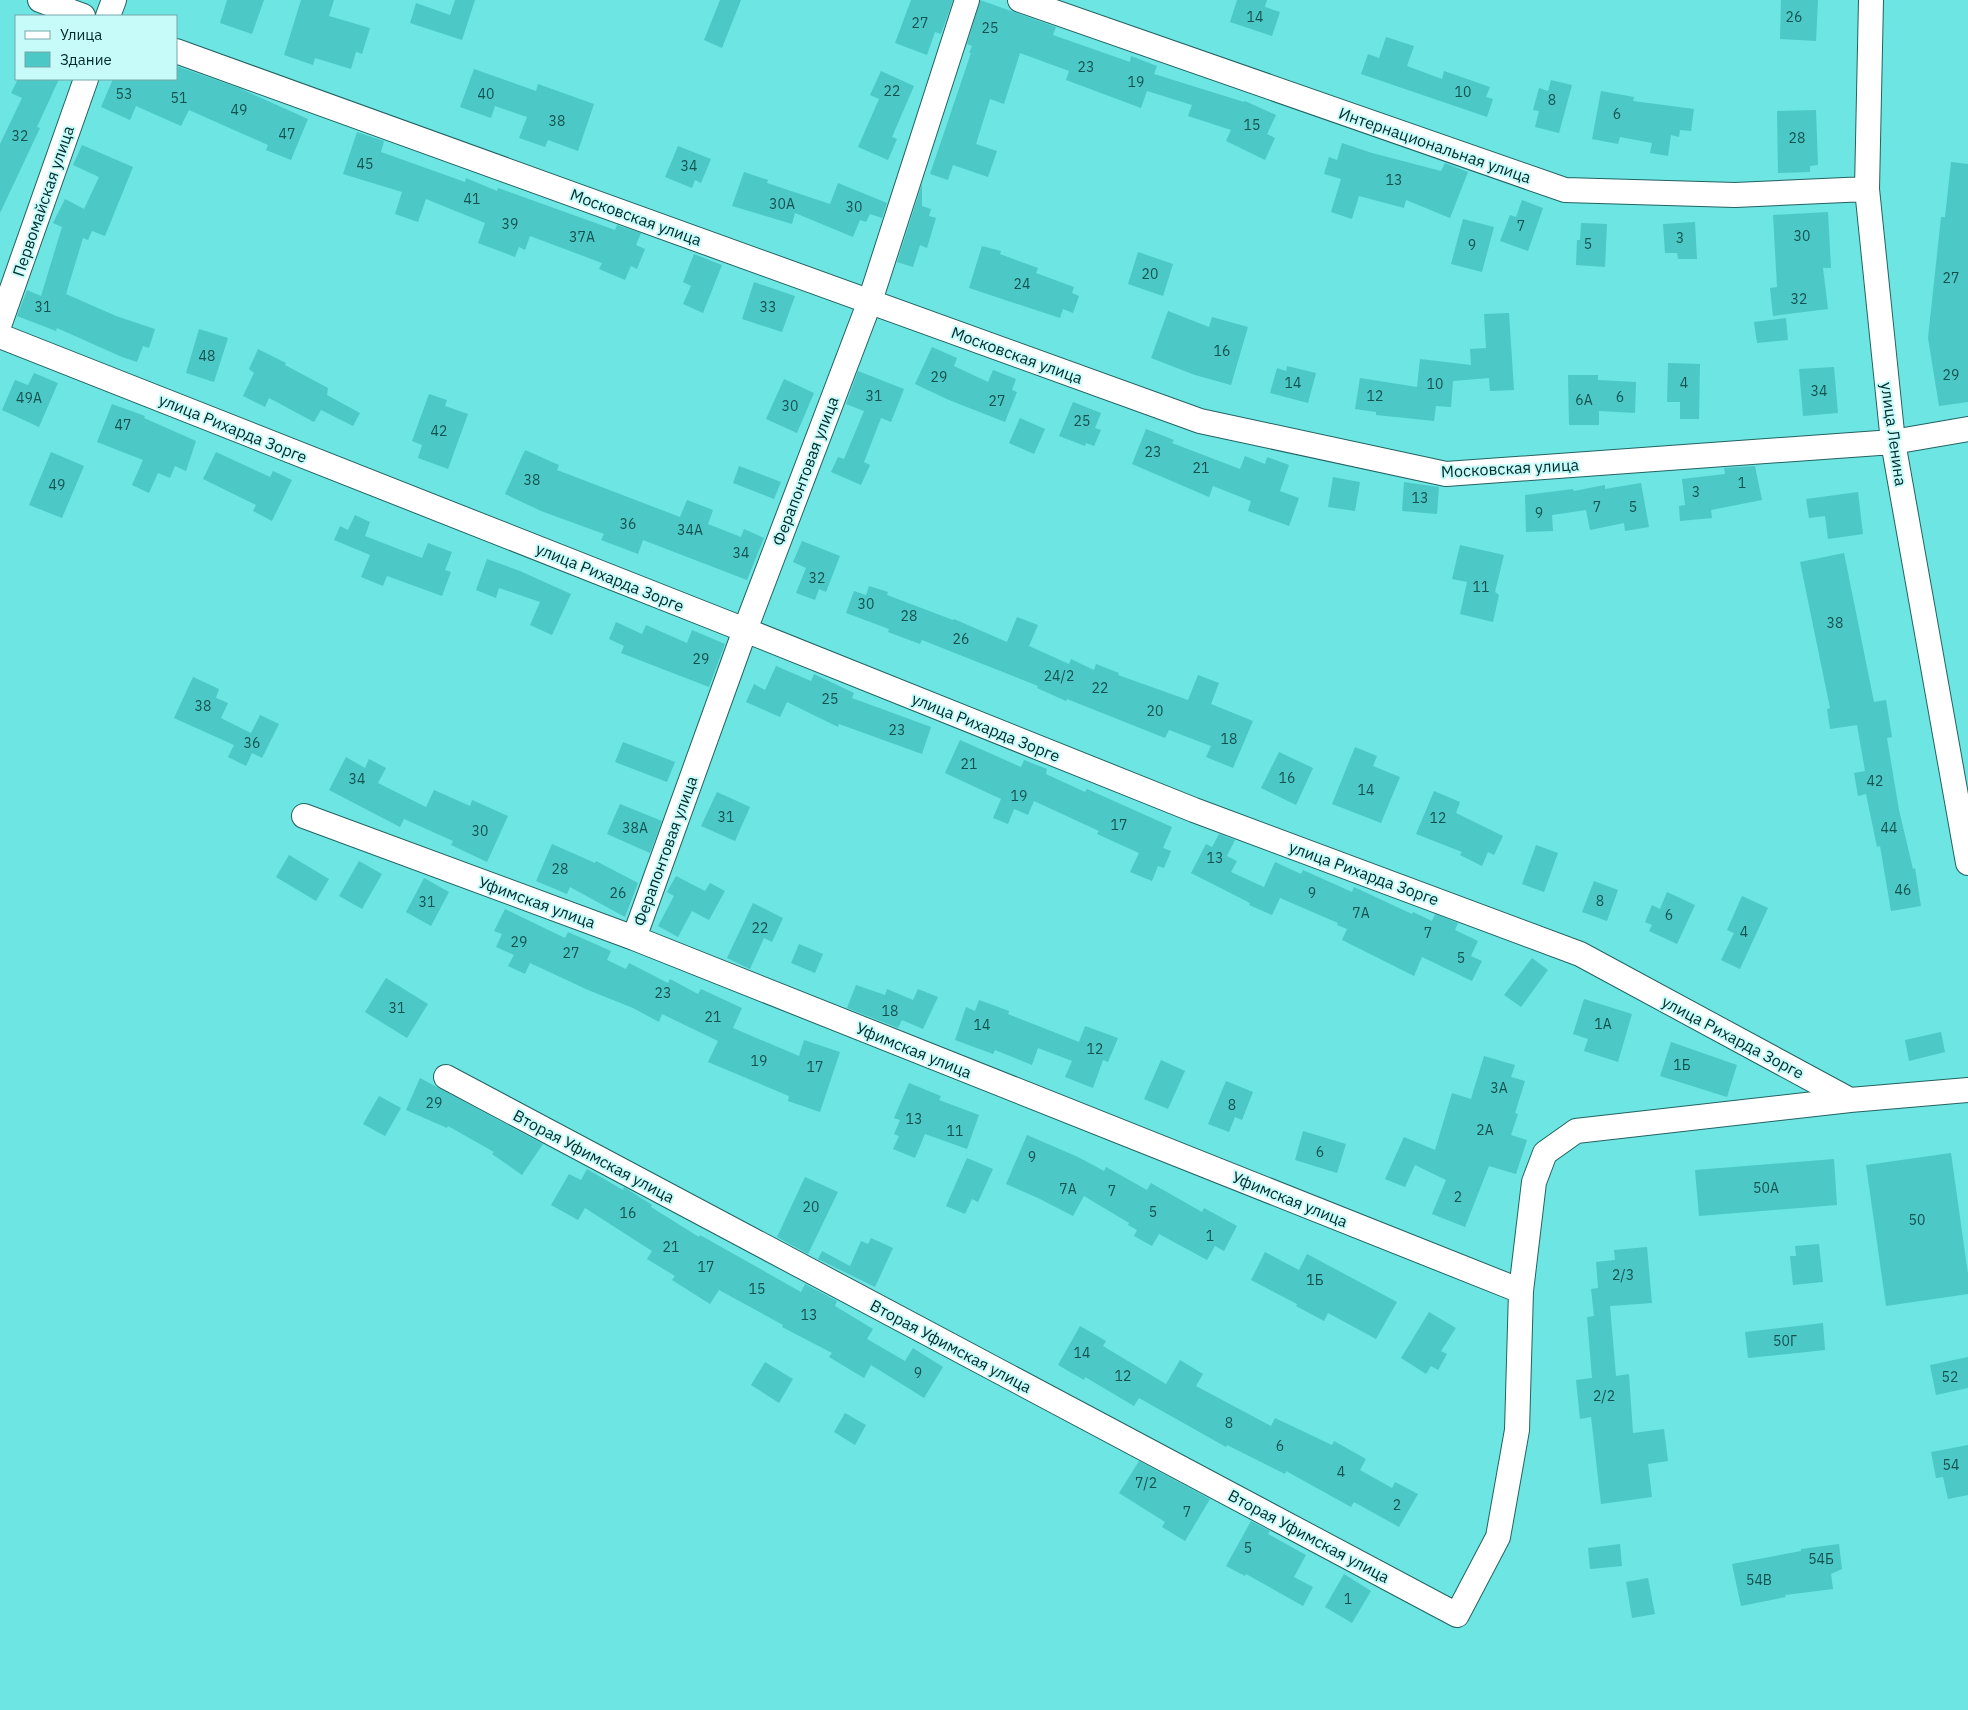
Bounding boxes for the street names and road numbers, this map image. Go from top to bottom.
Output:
street label: Интернациональная улица [1336,103,1534,188]
street label: Первомайская улица [8,123,78,279]
street label: Московская улица [568,184,705,250]
street label: Московская улица [949,322,1086,388]
street label: улица Ленина [1877,381,1911,488]
street label: улица Рихарда Зорге [156,389,310,467]
street label: Ферапонтовая улица [767,393,843,548]
street label: Московская улица [1440,454,1580,482]
street label: улица Рихарда Зорге [533,538,687,616]
street label: улица Рихарда Зорге [909,688,1063,766]
street label: Ферапонтовая улица [629,773,702,929]
street label: улица Рихарда Зорге [1286,837,1442,910]
street label: Уфимская улица [476,872,599,933]
street label: улица Рихарда Зорге [1659,991,1808,1083]
street label: Уфимская улица [853,1018,975,1082]
street label: Вторая Уфимская улица [510,1105,678,1207]
street label: Уфимская улица [1229,1167,1351,1231]
street label: Вторая Уфимская улица [867,1295,1035,1397]
street label: Вторая Уфимская улица [1225,1485,1393,1587]

